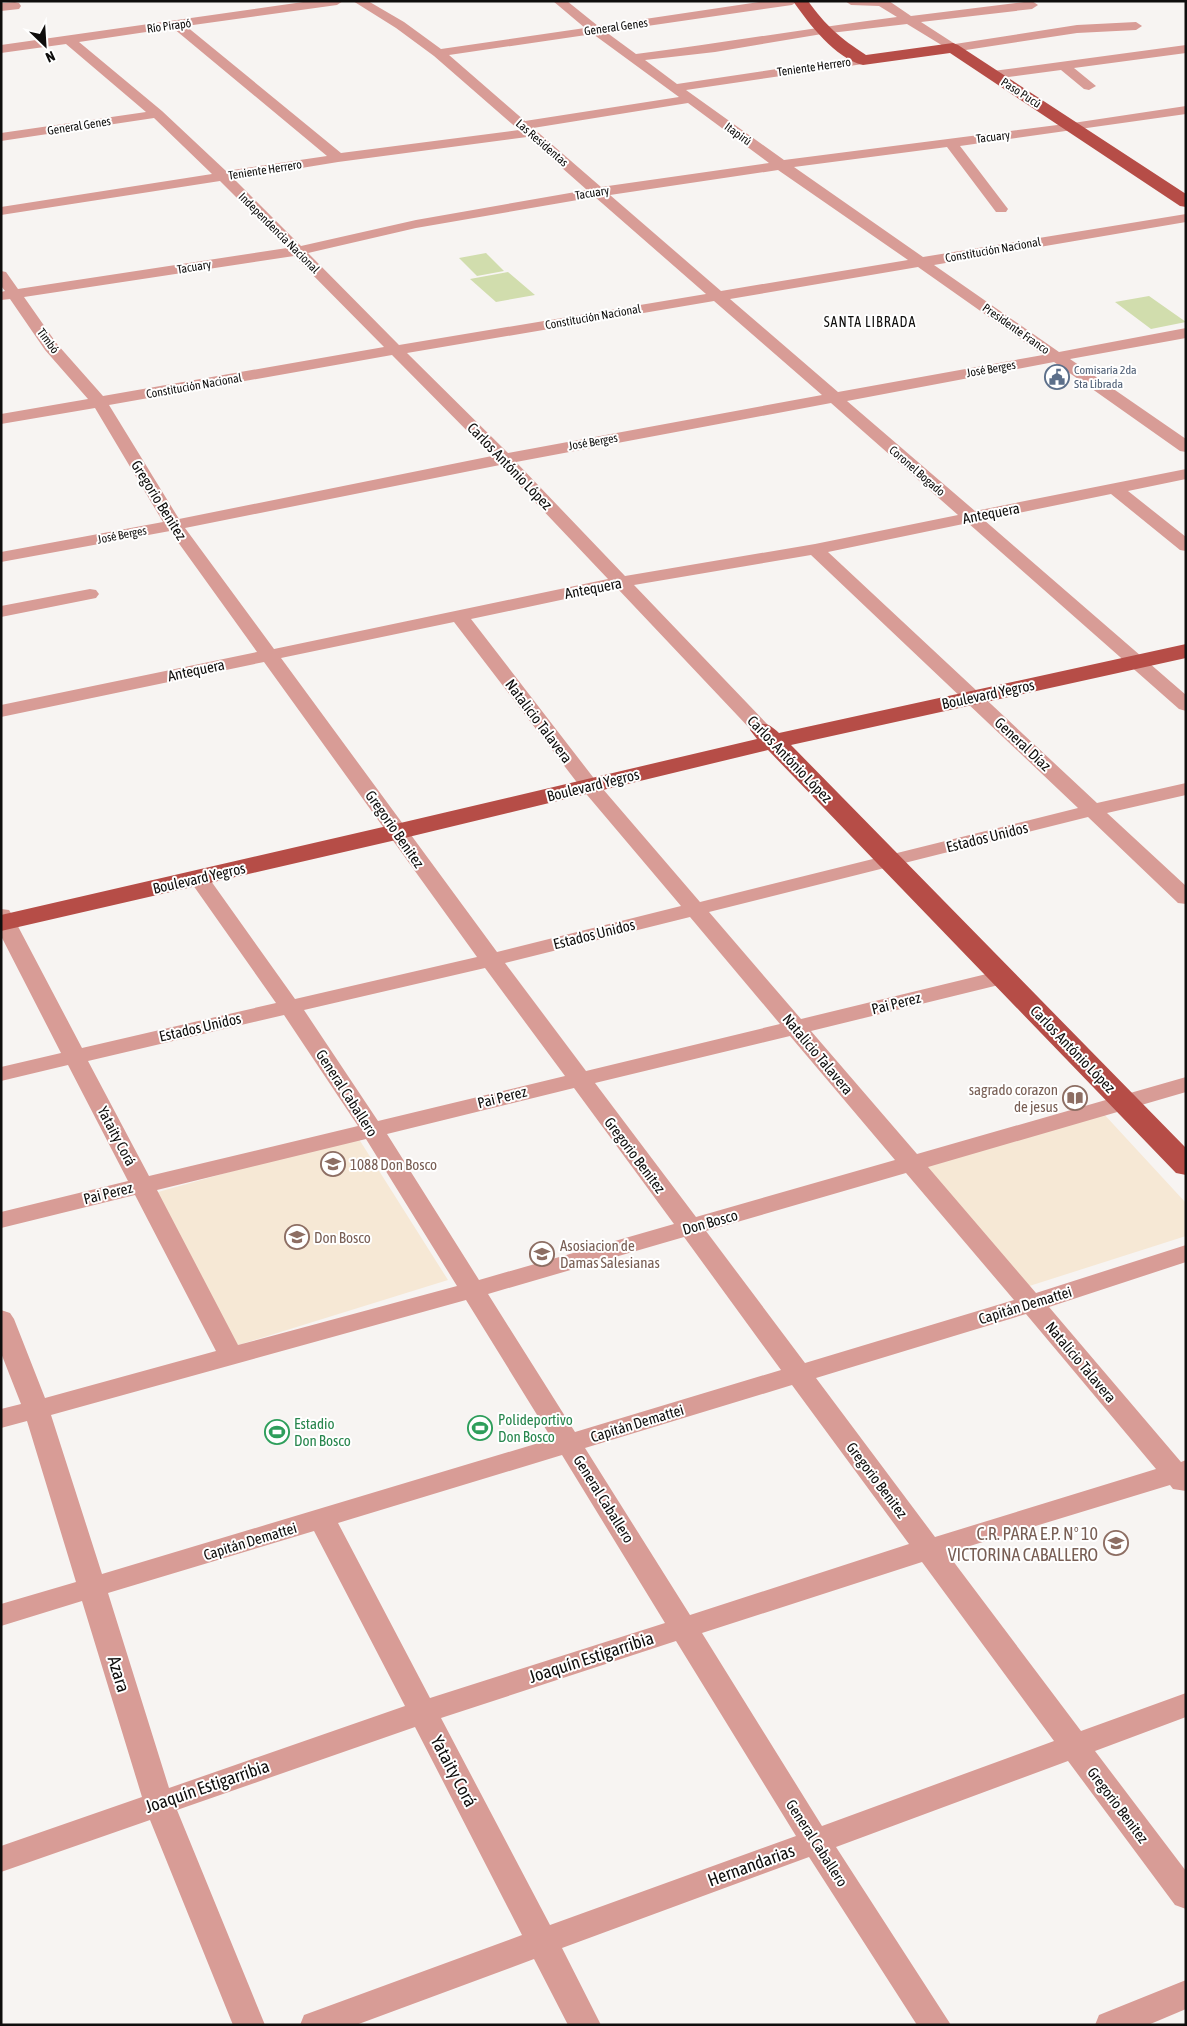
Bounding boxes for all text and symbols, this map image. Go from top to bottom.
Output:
street label: Río Pirapó [146,16,192,36]
street label: General Genes [583,16,649,38]
north arrow [20,20,70,70]
text: N [43,48,58,66]
street label: Teniente Herrero [776,55,852,79]
street label: Paso Pucú [998,75,1044,111]
street label: General Genes [46,114,112,138]
street label: Las Residentas [513,116,571,170]
street label: Itapirú [722,120,754,149]
street label: Tacuary [975,128,1011,146]
street label: Teniente Herrero [227,157,303,183]
street label: Tacuary [574,183,610,203]
street label: Independencia Nacional [236,190,323,277]
street label: Constitución Nacional [944,235,1043,265]
street label: Tacuary [176,257,212,277]
street label: Presidente Franco [980,301,1053,357]
street label: Constitución Nacional [544,302,643,332]
district label: SANTA LIBRADA [824,314,916,330]
street label: Timbó [34,326,62,357]
street label: José Berges [965,358,1017,380]
place label: Comisaría 2da Sta Librada [1074,363,1137,391]
public building icon: Comisaría 2da Sta Librada [1044,364,1070,390]
street label: Constitución Nacional [145,371,244,401]
street label: Carlos António López [464,419,556,513]
street label: José Berges [567,431,619,453]
street label: Coronel Bogado [886,443,948,499]
street label: Gregorio Benitez [128,457,190,543]
street label: Antequera [961,499,1021,527]
street label: José Berges [96,523,148,547]
street label: Antequera [563,574,623,602]
street label: Antequera [166,656,226,684]
street label: Natalicio Talavera [502,676,576,766]
street label: Boulevard Yegros [940,676,1036,712]
street label: Carlos António López [744,712,836,806]
street label: General Díaz [992,714,1055,775]
street label: Boulevard Yegros [545,765,641,805]
street label: Gregorio Benitez [362,787,428,871]
street label: Estados Unidos [944,819,1030,855]
street label: Boulevard Yegros [151,859,247,897]
street label: Estados Unidos [551,916,637,952]
street label: Pai Perez [870,989,923,1017]
street label: Carlos António López [1027,1002,1119,1096]
street label: Estados Unidos [157,1009,243,1045]
street label: Natalicio Talavera [779,1010,857,1098]
street label: General Caballero [313,1046,381,1140]
place label: sagrado corazon de jesus [969,1081,1058,1115]
street label: Pai Perez [476,1083,529,1111]
library icon: sagrado corazon de jesus [1062,1085,1088,1111]
street label: Yataity Corá [94,1103,140,1169]
street label: Gregorio Benitez [601,1114,669,1197]
school or university icon: 1088 Don Bosco [320,1151,346,1177]
place label: 1088 Don Bosco [350,1156,437,1173]
street label: Pai Perez [82,1179,135,1207]
street label: Don Bosco [680,1206,740,1238]
school or university icon: Don Bosco [284,1224,310,1250]
place label: Don Bosco [314,1229,371,1246]
place label: Asosiacion de Damas Salesianas [560,1237,660,1271]
school or university icon: Asosiacion de Damas Salesianas [529,1241,555,1267]
street label: Capitán Demattei [976,1283,1074,1327]
street label: Natalicio Talavera [1042,1318,1120,1406]
street label: Capitán Demattei [588,1401,686,1445]
place label: Polideportivo Don Bosco [498,1411,573,1445]
place label: Estadio Don Bosco [294,1415,351,1449]
sports icon: Polideportivo Don Bosco [467,1415,493,1441]
sports icon: Estadio Don Bosco [264,1419,290,1445]
street label: Gregorio Benitez [843,1439,911,1522]
street label: General Caballero [570,1452,638,1546]
street label: Capitán Demattei [201,1519,299,1563]
place label: C.R. PARA E.P. Nº 10 VICTORINA CABALLERO [948,1523,1098,1565]
school or university icon: C.R. PARA E.P. Nº 10 VICTORINA CABALLERO [1103,1530,1129,1556]
street label: Joaquín Estigarribia [526,1627,656,1687]
street label: Azara [104,1653,134,1695]
street label: Yataity Corá [426,1732,482,1810]
street label: Joaquín Estigarribia [142,1755,272,1817]
street label: Gregorio Benitez [1084,1764,1152,1847]
street label: General Caballero [783,1796,851,1890]
street label: Hernandarias [705,1840,797,1890]

